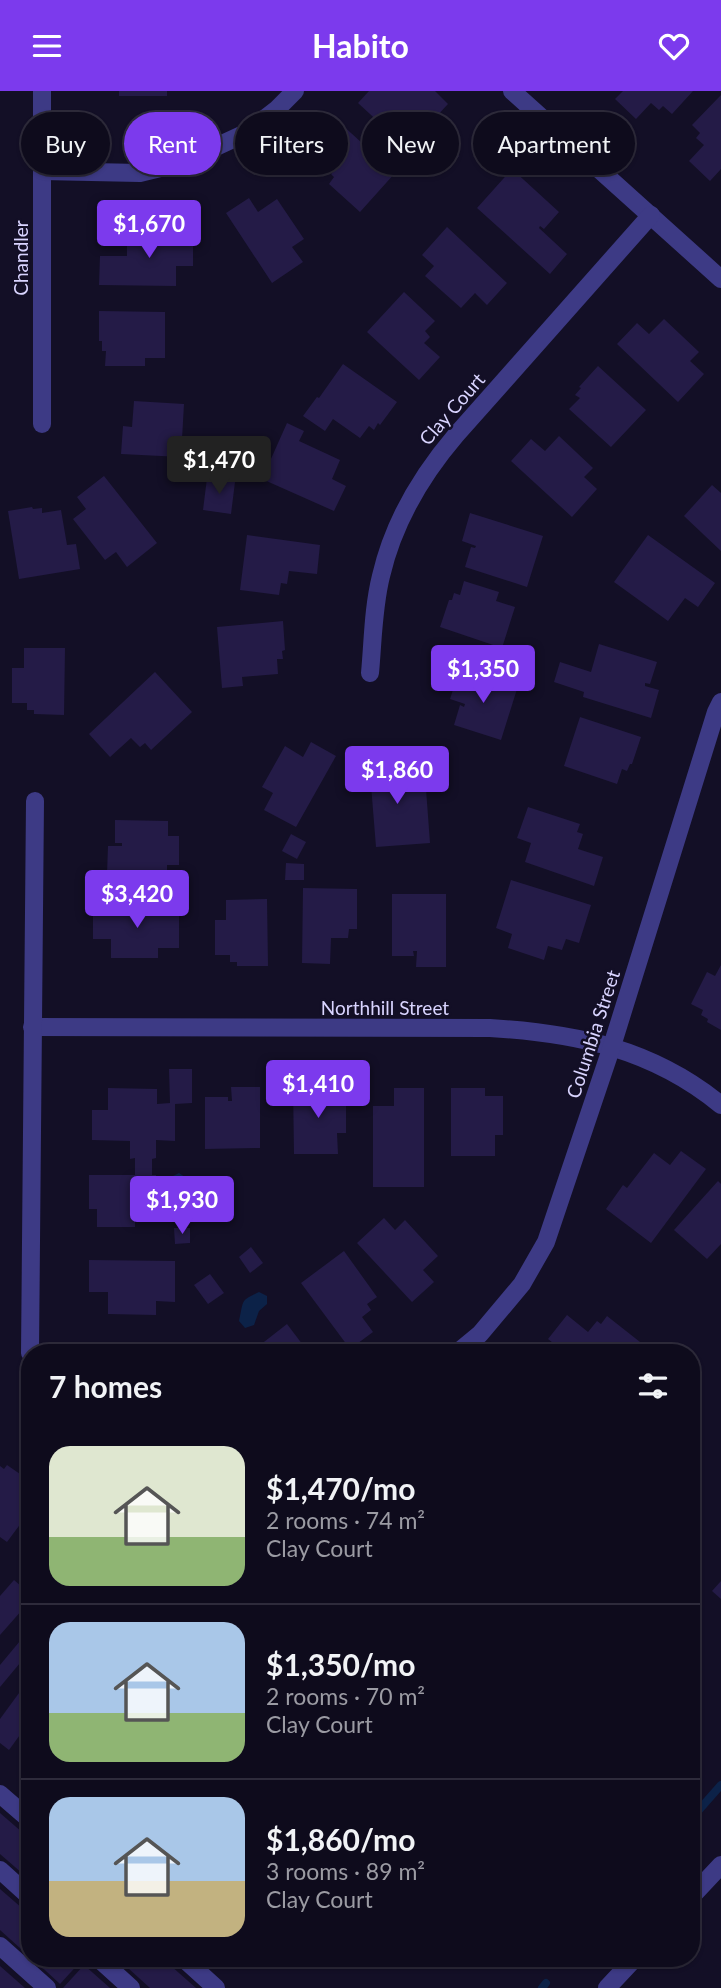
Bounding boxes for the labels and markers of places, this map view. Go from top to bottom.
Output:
pin: $1,670 [92,201,206,260]
pin: $1,470 [162,437,276,496]
pin: $1,350 [426,645,540,705]
pin: $1,860 [340,747,454,806]
pin: $3,420 [80,871,194,930]
pin: $1,410 [261,1061,375,1120]
pin: $1,930 [125,1177,239,1236]

